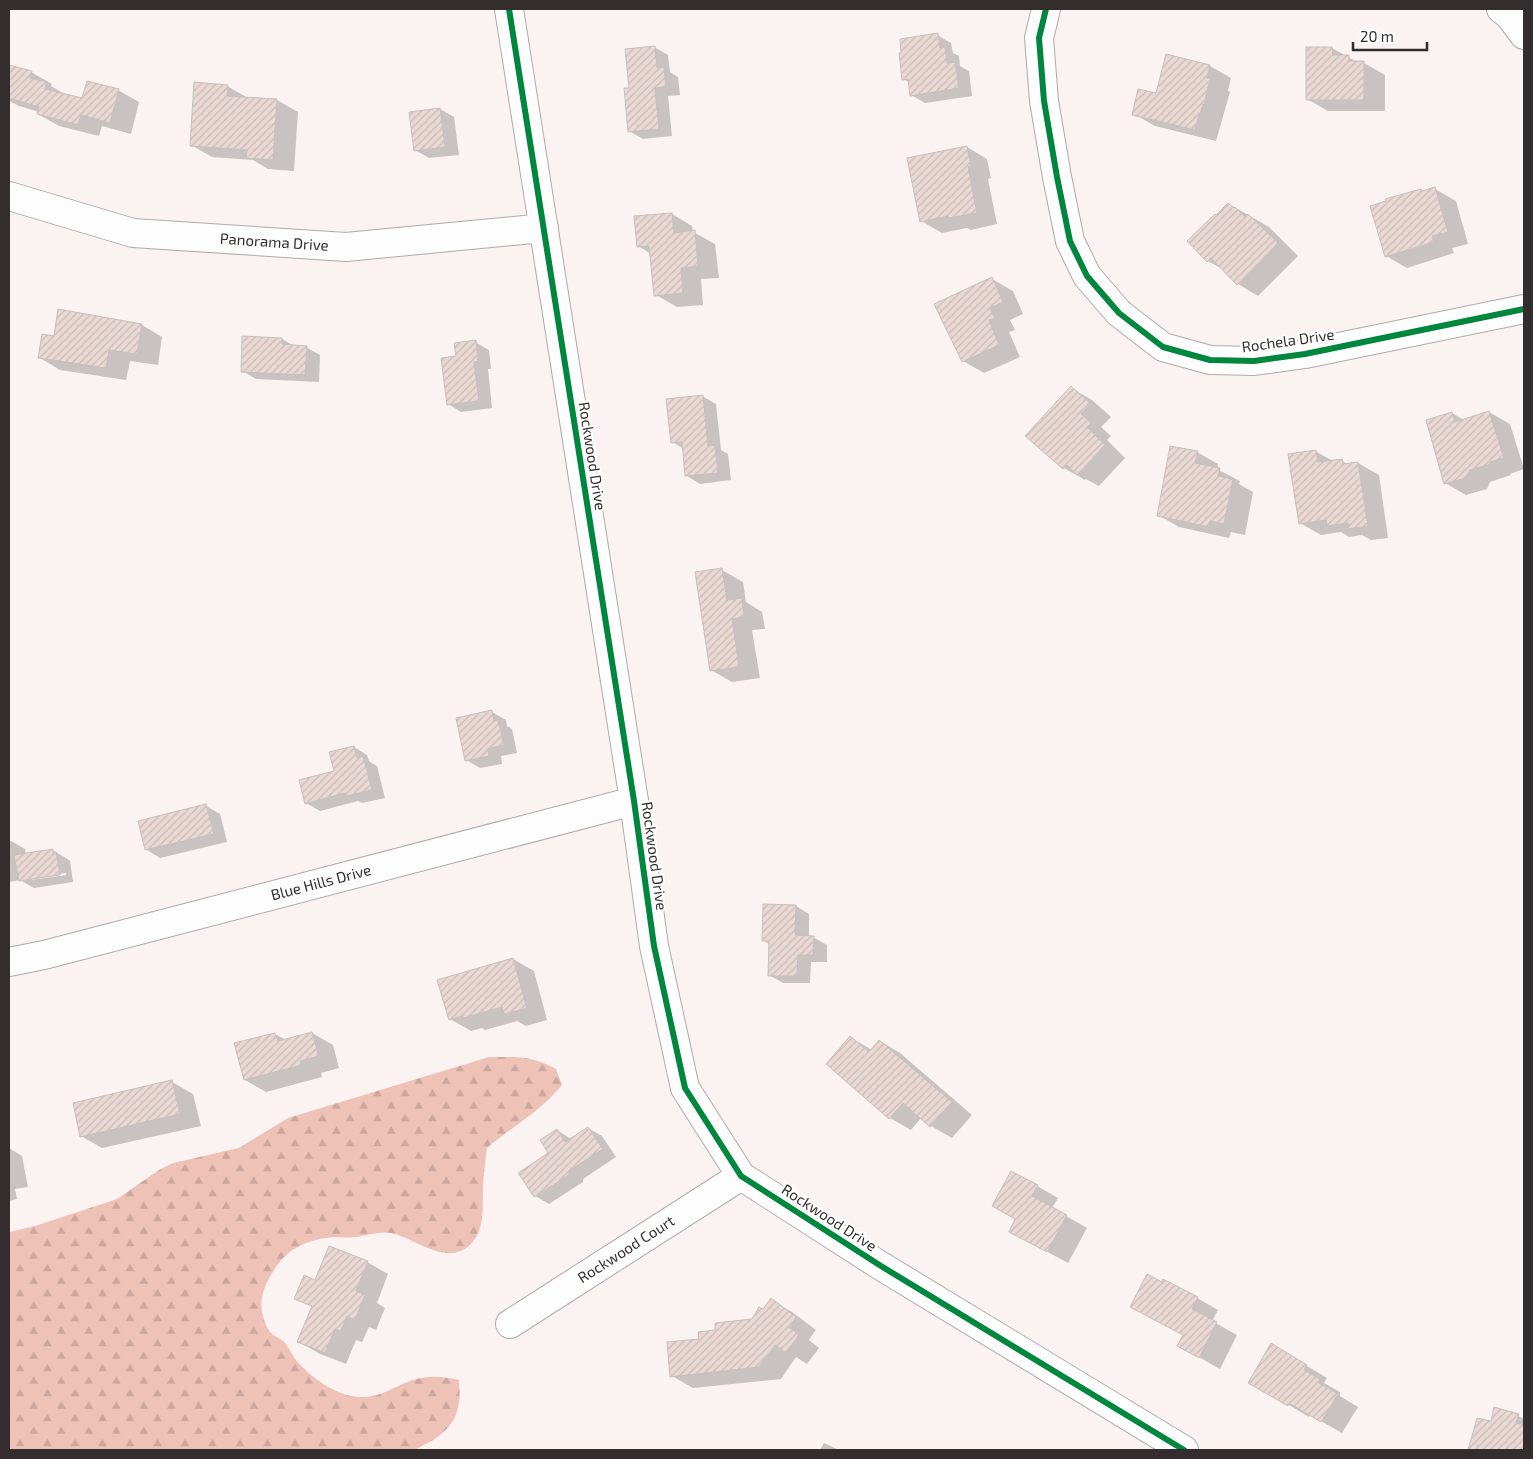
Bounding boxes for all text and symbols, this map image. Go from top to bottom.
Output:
scale bar [1353,20,1427,52]
text: 20 m [1360,27,1394,45]
street label: Panorama Drive [219,229,329,254]
street label: Rochela Drive [1240,325,1335,355]
street label: Rockwood Drive [576,400,610,511]
street label: Rockwood Drive [638,800,672,911]
street label: Blue Hills Drive [269,860,373,903]
street label: Rockwood Drive [779,1180,880,1255]
street label: Rockwood Court [574,1211,678,1286]

